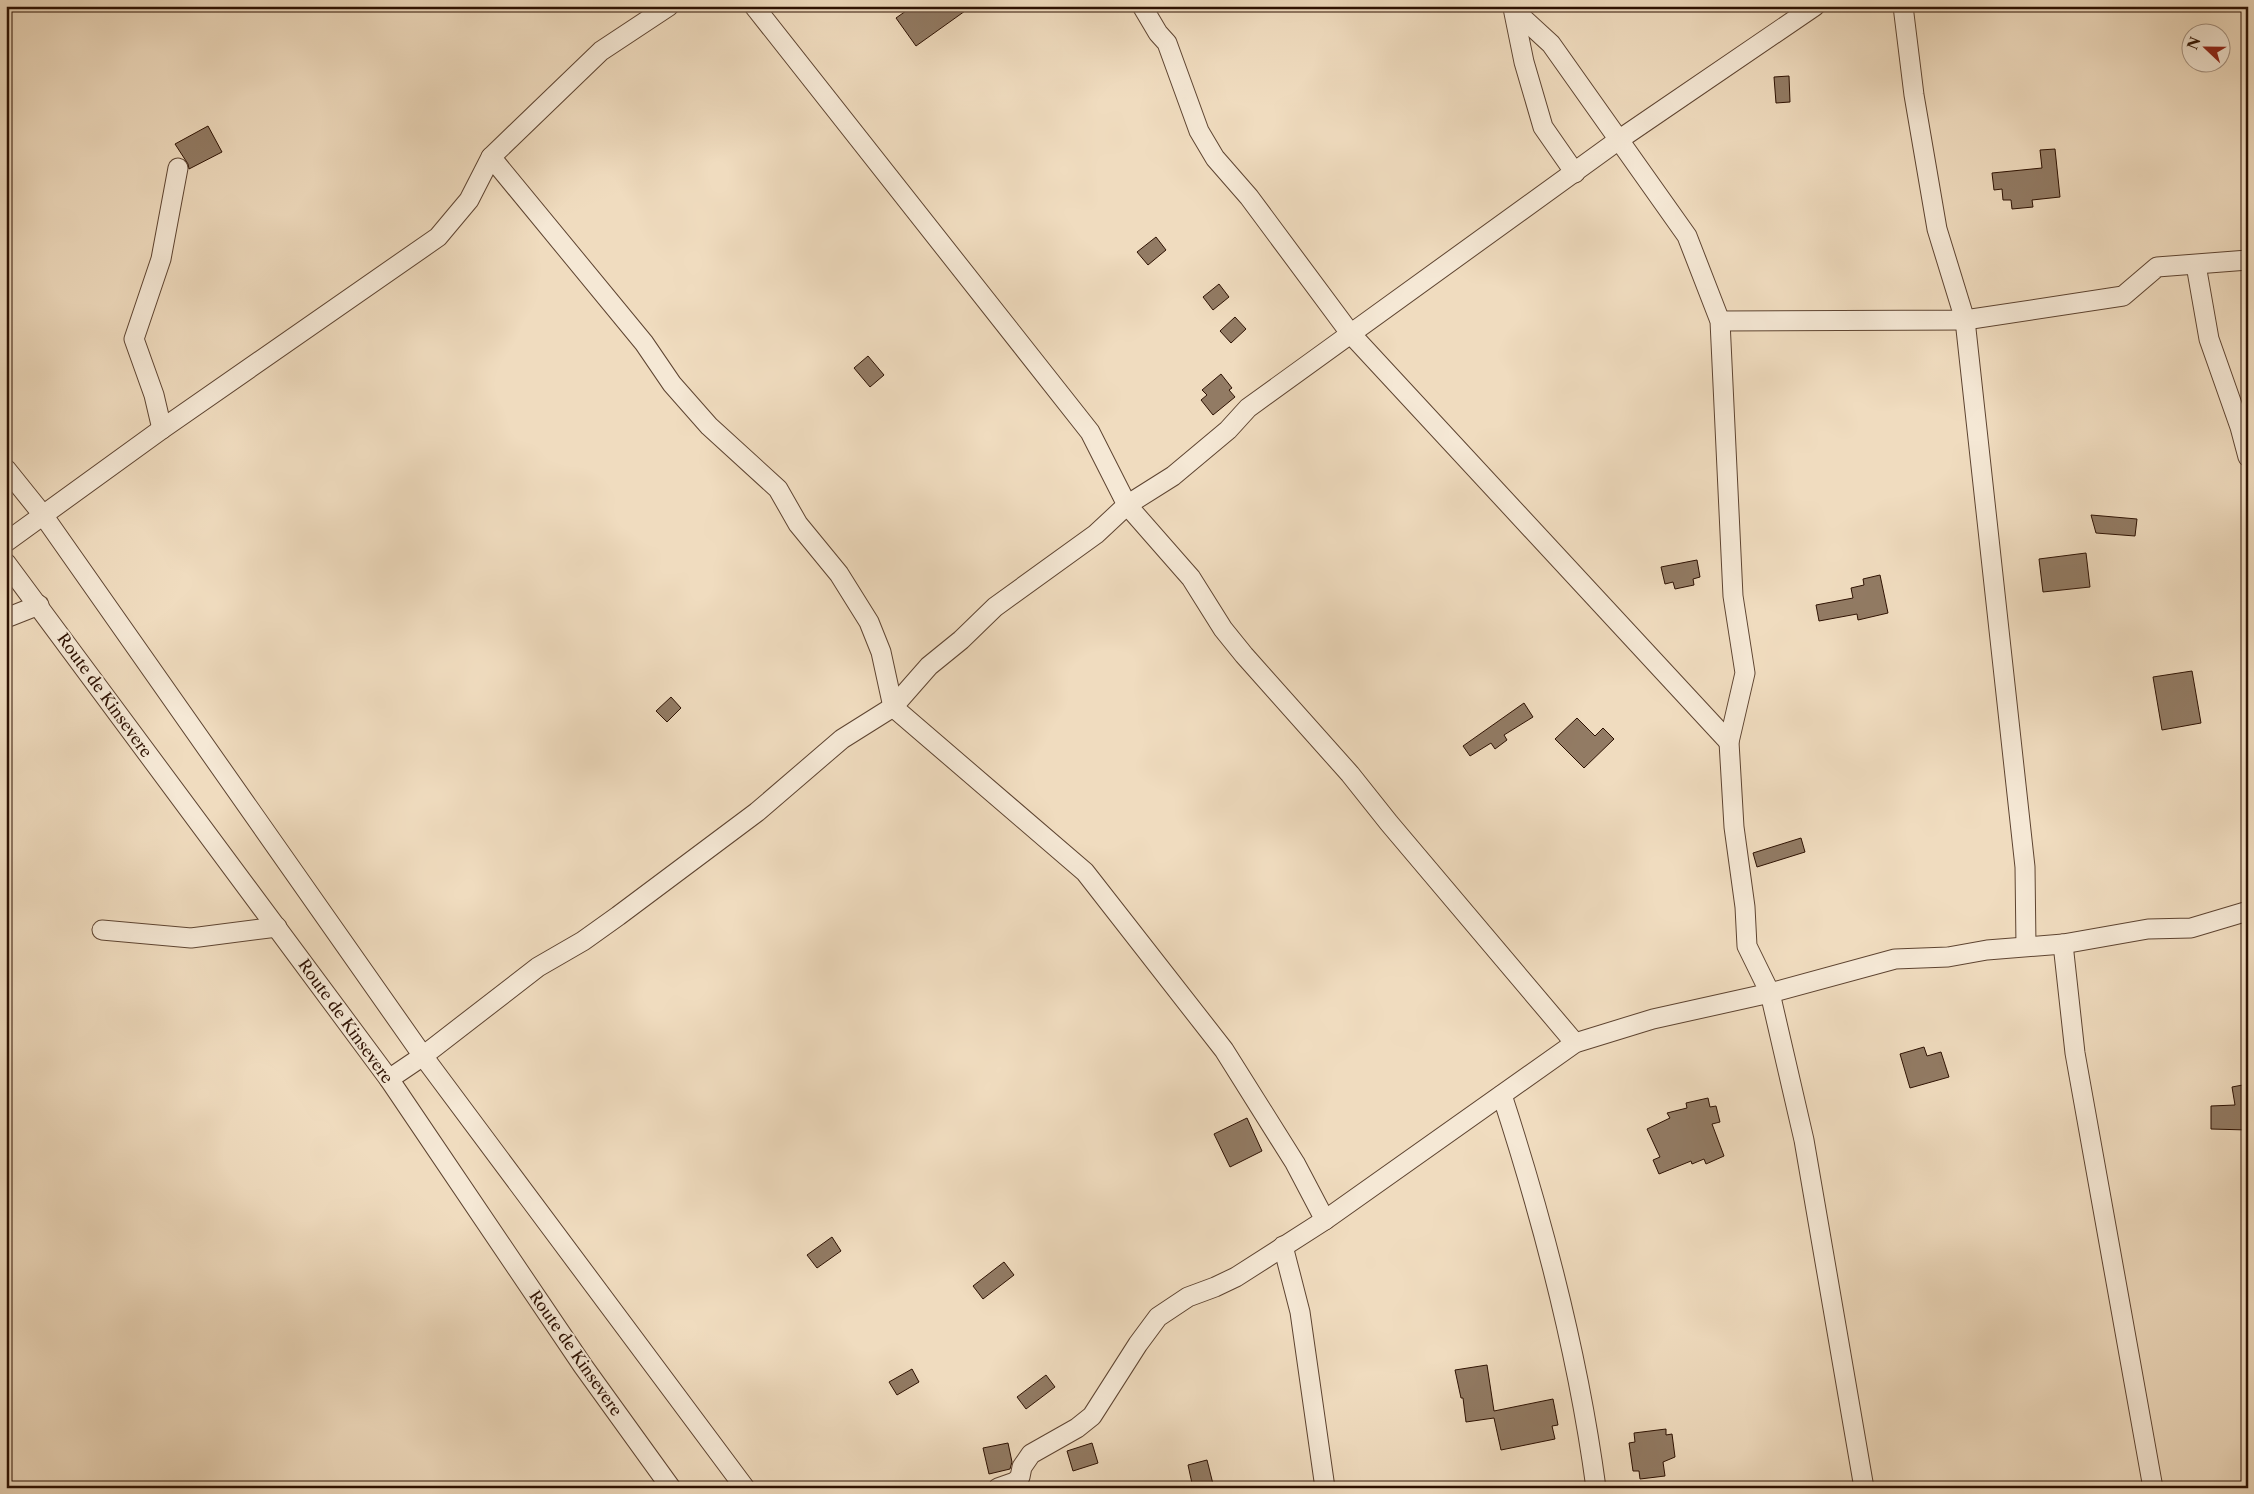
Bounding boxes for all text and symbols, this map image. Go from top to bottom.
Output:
north arrow [2182,22,2232,72]
text: N [2183,34,2205,52]
street label: Route de Kinsevere [53,629,157,761]
street label: Route de Kinsevere [294,955,398,1087]
street label: Route de Kinsevere [525,1286,627,1420]

